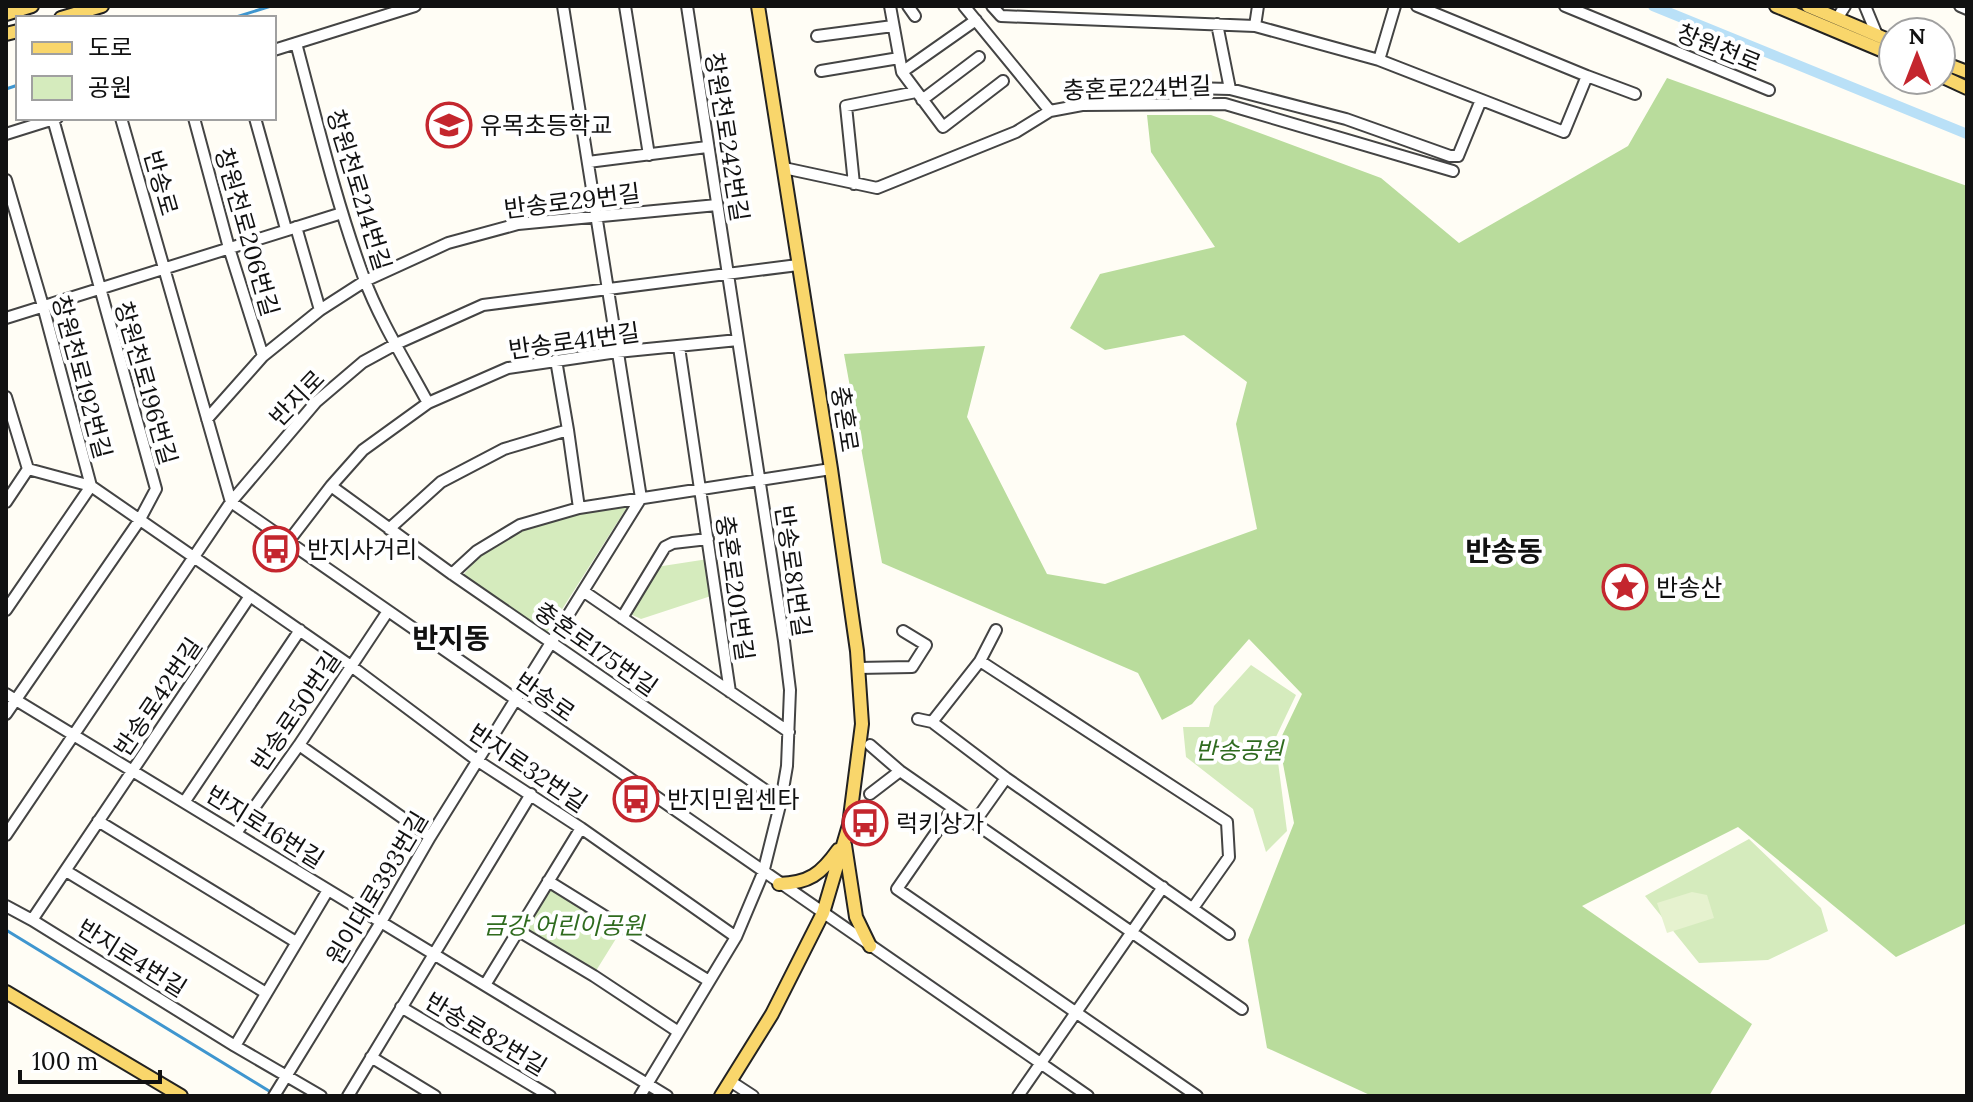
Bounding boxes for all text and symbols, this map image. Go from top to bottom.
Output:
legend [16,16,276,120]
north arrow [1877,16,1957,96]
street label: 창원천로 [1672,17,1766,79]
text: N [1908,22,1926,50]
text: 도로 [88,32,132,63]
street label: 창원천로242번길 [698,50,756,224]
street label: 충혼로224번길 [1062,70,1212,106]
text: 공원 [88,72,132,103]
school or university icon: 유목초등학교 [425,101,473,149]
street label: 창원천로214번길 [320,106,398,274]
place label: 유목초등학교 [480,110,612,141]
street label: 창원천로206번길 [208,144,286,320]
street label: 반송로 [137,147,185,219]
street label: 반송로29번길 [502,177,642,225]
street label: 창원천로192번길 [45,292,119,462]
street label: 창원천로196번길 [108,298,184,468]
street label: 반송로41번길 [506,316,642,366]
street label: 반지로 [263,363,331,433]
street label: 충혼로 [825,384,865,454]
street label: 반송로81번길 [768,503,818,639]
street label: 충혼로201번길 [709,513,761,663]
bus stop icon: 반지사거리 [252,525,300,573]
district label: 반송동 [1465,533,1543,569]
place label: 반지사거리 [307,534,417,565]
place icon: 반송산 [1601,563,1649,611]
place label: 반송산 [1656,572,1722,603]
street label: 충혼로175번길 [528,595,664,703]
district label: 반지동 [412,620,490,656]
street label: 반송로42번길 [107,632,209,762]
street label: 반송로50번길 [244,645,348,777]
street label: 반송로 [509,665,581,729]
street label: 반지로32번길 [463,717,593,819]
park label: 반송공원 [1195,735,1285,766]
bus stop icon: 반지민원센타 [612,775,660,823]
street label: 반지로16번길 [200,779,330,875]
place label: 반지민원센타 [667,784,799,815]
bus stop icon: 럭키상가 [841,799,889,847]
street label: 원이대로393번길 [319,806,435,970]
place label: 럭키상가 [896,808,984,839]
park label: 금강 어린이공원 [484,910,646,941]
street label: 반지로4번길 [71,912,193,1004]
street label: 반송로82번길 [419,985,553,1083]
scale bar [20,1034,160,1084]
text: 100 m [32,1046,98,1077]

